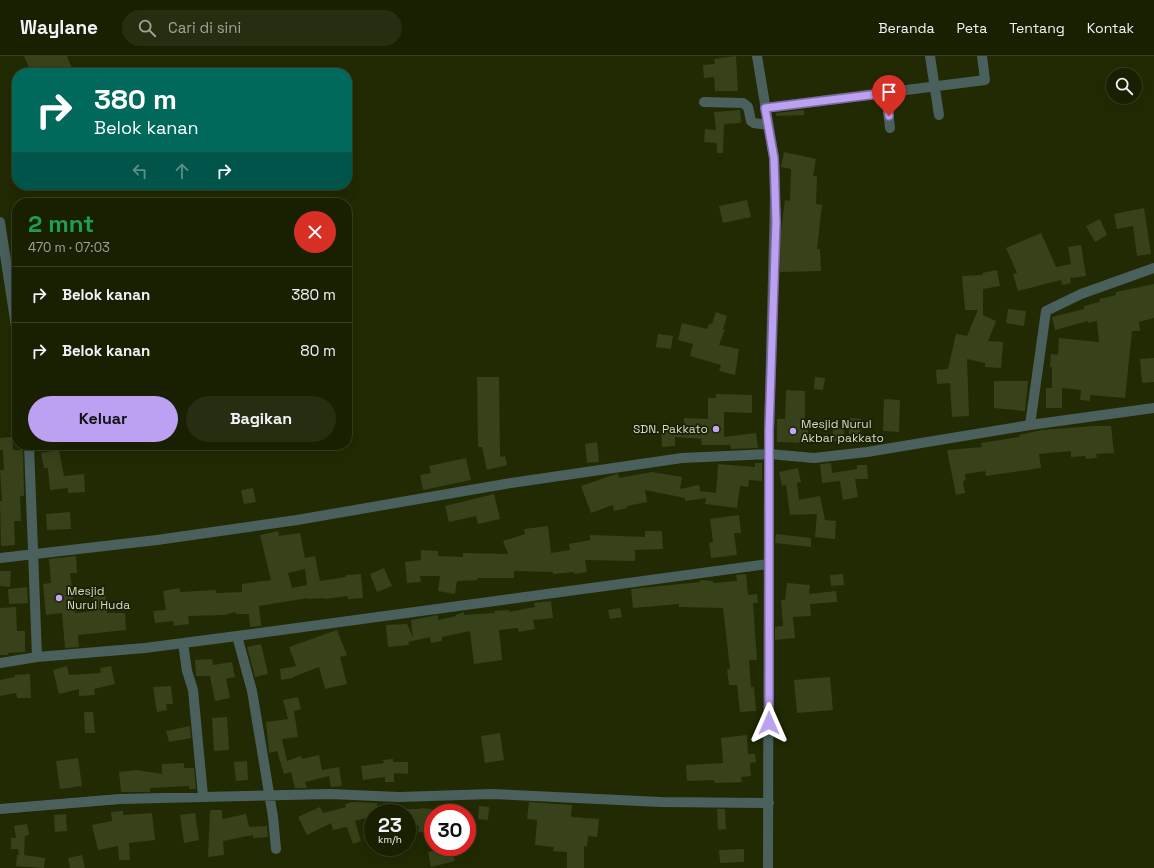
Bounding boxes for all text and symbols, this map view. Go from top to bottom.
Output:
search box [122,10,402,46]
text: Waylane [20,15,98,40]
icon: search [136,17,158,39]
text: Cari di sini [168,18,241,37]
text: Beranda [878,19,935,37]
text: Peta [957,19,987,37]
text: Tentang [1009,19,1065,37]
text: Kontak [1087,19,1134,37]
map controls [1106,68,1142,104]
button: search [1106,68,1142,104]
pin [872,75,906,116]
text: 380 m [94,81,177,117]
icon: arrive [878,81,900,103]
icon: right [28,84,80,136]
text: Belok kanan [94,116,199,139]
icon: left [129,160,151,182]
icon: ahead [171,160,193,182]
icon: right [213,160,235,182]
text: 2 mnt [28,208,94,239]
button: close [294,211,336,253]
text: 470 m · 07:03 [28,239,110,256]
icon: right [28,284,50,306]
text: Belok kanan [62,285,150,304]
text: 380 m [291,285,336,304]
icon: right [28,340,50,362]
text: Belok kanan [62,341,150,360]
text: 80 m [300,341,336,360]
button: Keluar [28,396,178,442]
button: Bagikan [186,396,336,442]
place label: Mesjid Nurul Akbar pakkato [801,416,884,446]
place label: SDN. Pakkato [633,421,708,437]
marker: SDN. Pakkato [711,424,721,434]
marker: Mesjid Nurul Akbar pakkato [788,426,798,436]
place label: Mesjid Nurul Huda [67,583,130,613]
marker: Mesjid Nurul Huda [54,593,64,603]
position arrow [748,702,790,744]
speed limit sign: 30 [424,804,476,856]
text: 23 [378,812,402,838]
text: km/h [378,833,402,846]

